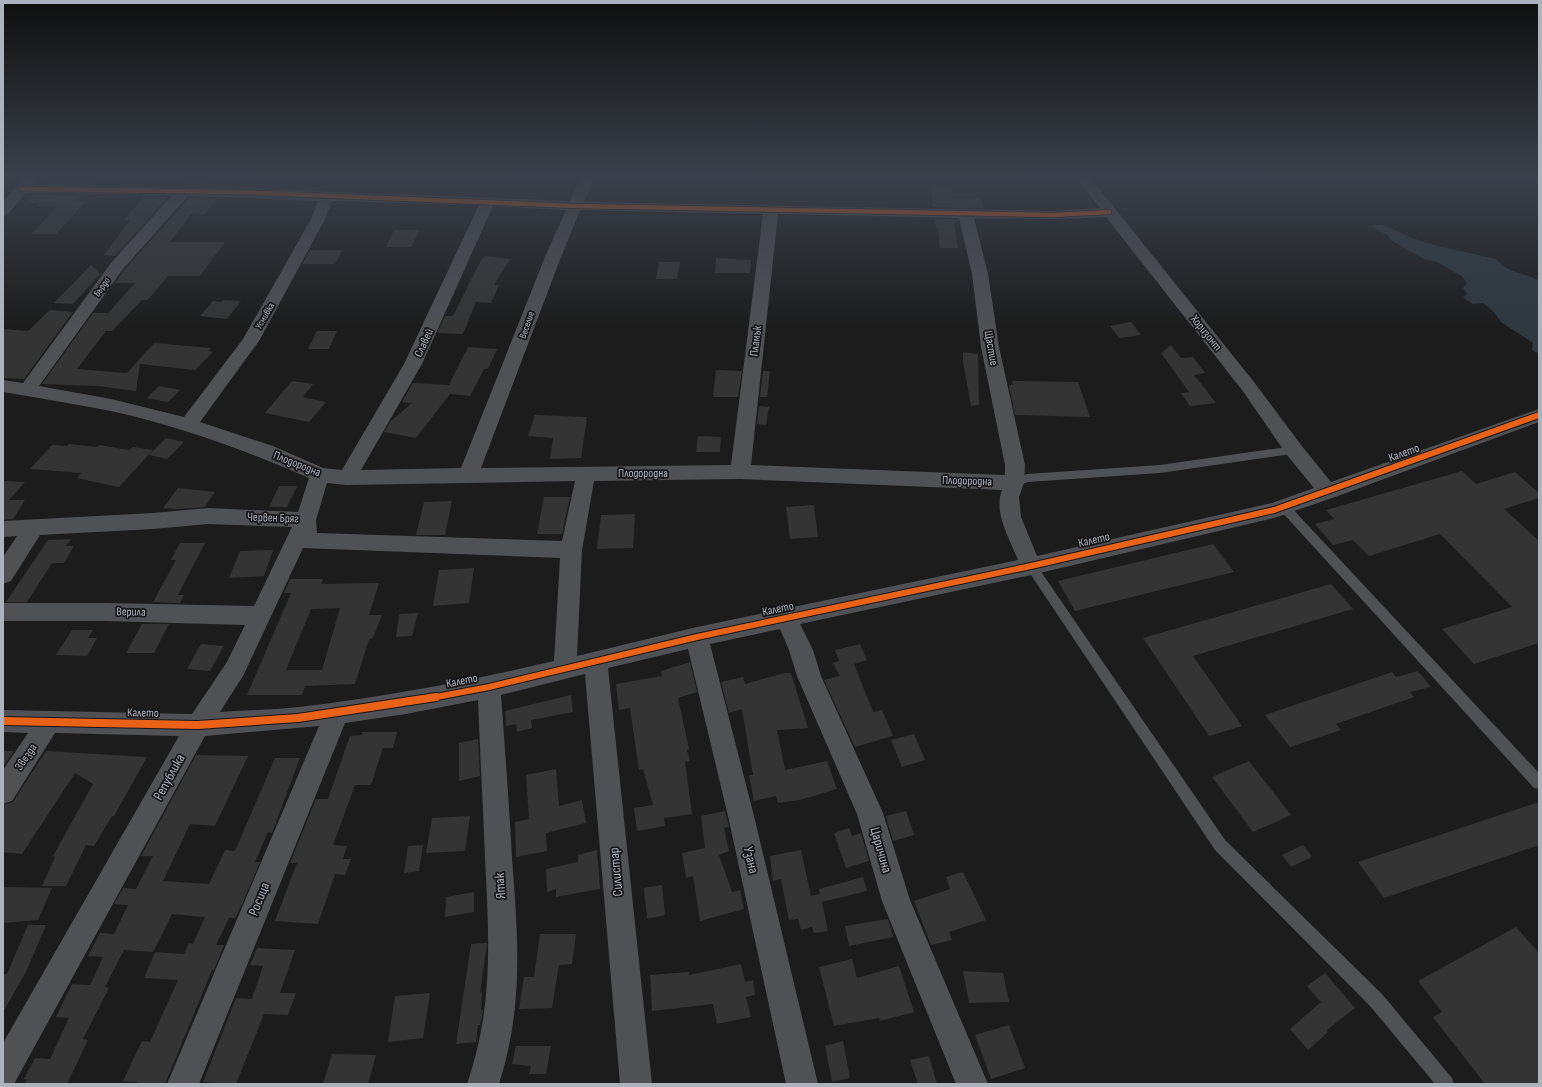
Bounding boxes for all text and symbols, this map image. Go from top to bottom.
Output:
street label: Бърдо [91,275,113,299]
street label: Усмивка [253,301,277,331]
street label: Веселие [517,310,537,340]
street label: Хоризонт [1186,311,1225,354]
street label: Пламък [747,324,765,357]
street label: Славей [411,326,437,360]
street label: Щастие [981,329,1001,367]
street label: Калето [1387,441,1421,465]
street label: Плодородна [271,448,323,480]
street label: Плодородна [618,466,668,481]
street label: Плодородна [942,473,993,489]
street label: Червен Бряг [247,510,299,526]
street label: Калето [1077,529,1111,551]
street label: Калето [761,598,795,620]
street label: Верила [116,604,146,620]
street label: Калето [445,671,479,691]
street label: Калето [127,705,159,721]
street label: Звезда [12,740,41,773]
street label: Република [149,751,189,803]
street label: Царичина [866,825,896,875]
street label: Узана [740,845,762,875]
street label: Силистар [605,847,627,897]
street label: Ятак [491,872,509,899]
street label: Росица [245,880,273,918]

